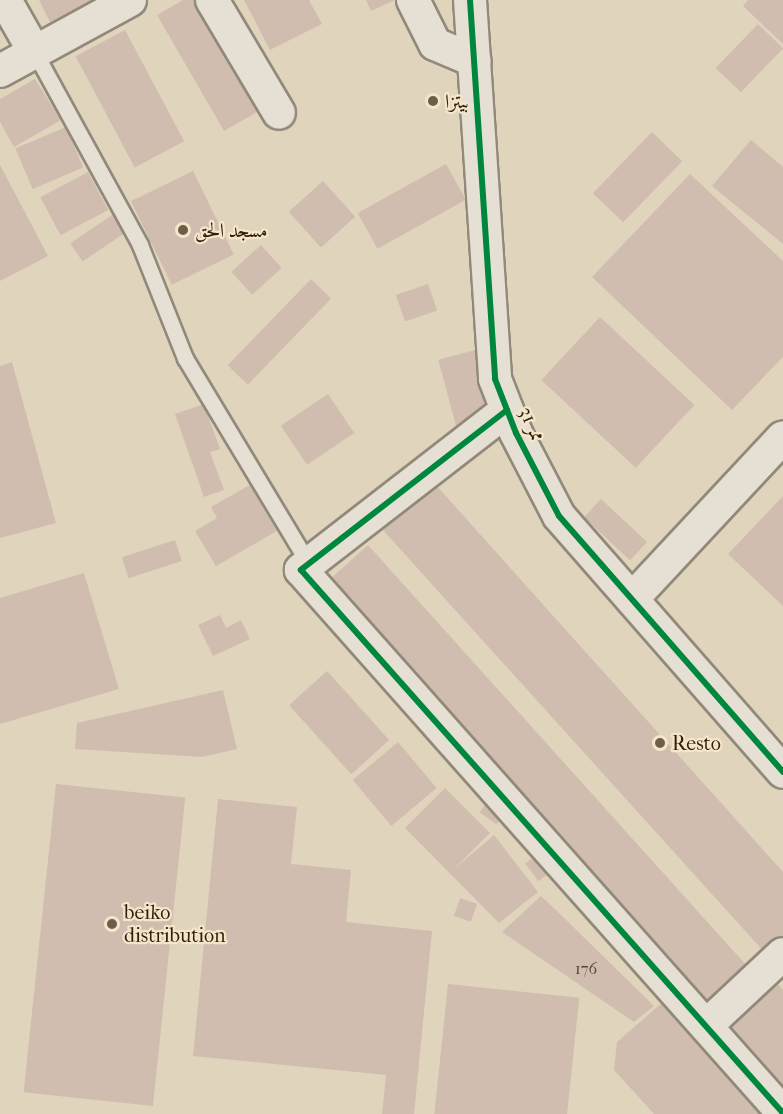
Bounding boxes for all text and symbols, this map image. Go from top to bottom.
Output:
place label: بيتزا [445,89,469,113]
marker: بيتزا [426,94,440,108]
place label: مسجد الحق [195,218,268,242]
marker: مسجد الحق [176,223,190,237]
street label: ممر 31 [514,403,550,445]
place label: Resto [672,731,721,755]
marker: Resto [653,736,667,750]
place label: beiko distribution [124,900,226,947]
marker: beiko distribution [105,917,119,931]
house number: 176 [575,959,597,979]

